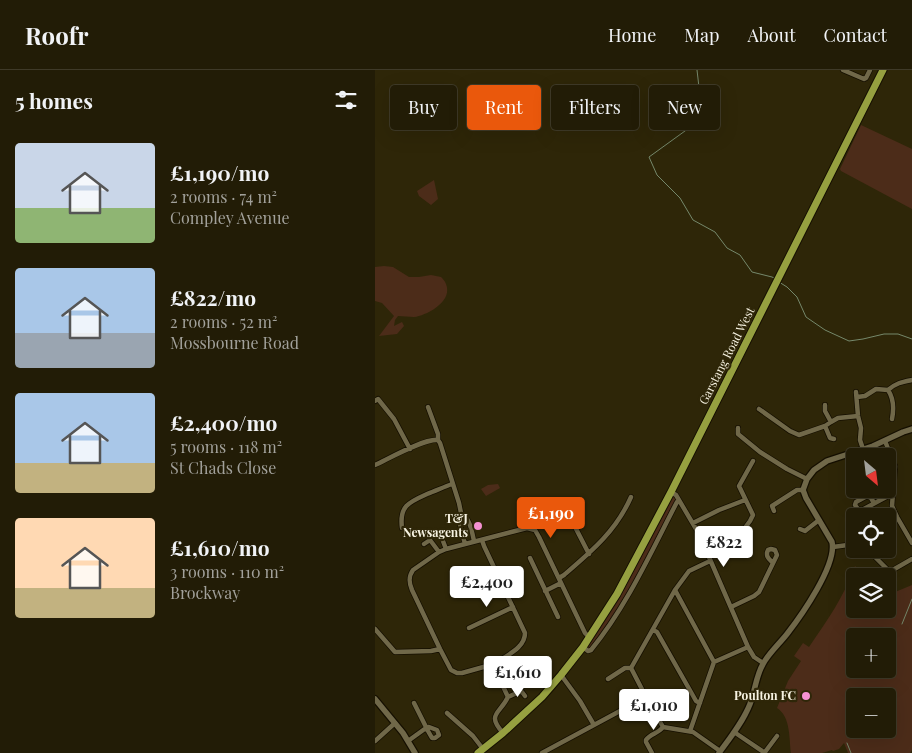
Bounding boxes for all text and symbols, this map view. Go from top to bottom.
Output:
text: Roofr [25,19,88,51]
text: Home [608,23,656,47]
text: Map [684,23,719,47]
text: About [747,23,796,47]
text: Contact [824,23,887,47]
chip: Buy [390,85,457,130]
chip: Rent [467,85,541,130]
chip: Filters [551,85,639,130]
chip: New [649,85,720,130]
text: 5 homes [15,86,93,114]
icon: filters [332,86,360,114]
text: £1,190/mo [170,158,269,186]
icon: home [55,163,115,223]
text: 2 rooms · 74 m² [170,186,277,207]
text: Compley Avenue [170,207,290,228]
text: £822/mo [170,283,256,311]
icon: home [55,288,115,348]
street label: Garstang Road West [695,303,758,407]
text: 2 rooms · 52 m² [170,311,277,332]
text: Mossbourne Road [170,332,299,353]
text: £2,400/mo [170,408,277,436]
icon: home [55,413,115,473]
text: 5 rooms · 118 m² [170,436,282,457]
north arrow [846,448,896,498]
map controls [846,448,896,738]
text: St Chads Close [170,457,276,478]
pin: £1,190 [510,496,592,539]
text: £1,190 [528,502,574,523]
button: locate [846,508,896,558]
place label: T&J Newsagents [403,510,469,540]
marker: T&J Newsagents [472,520,484,532]
pin: £822 [694,526,754,568]
text: £822 [706,531,742,552]
text: £1,610/mo [170,533,270,561]
icon: home [55,538,115,598]
text: 3 rooms · 110 m² [170,561,284,582]
pin: £2,400 [446,566,528,608]
button: layers [846,568,896,618]
text: £2,400 [461,571,513,592]
text: Brockway [170,582,240,603]
button: + [846,628,896,678]
pin: £1,610 [477,656,559,698]
text: £1,610 [495,661,541,682]
place label: Poulton FC [734,687,796,703]
pin: £1,010 [613,688,695,731]
button: − [846,688,896,738]
marker: Poulton FC [800,690,812,702]
text: £1,010 [630,694,678,715]

